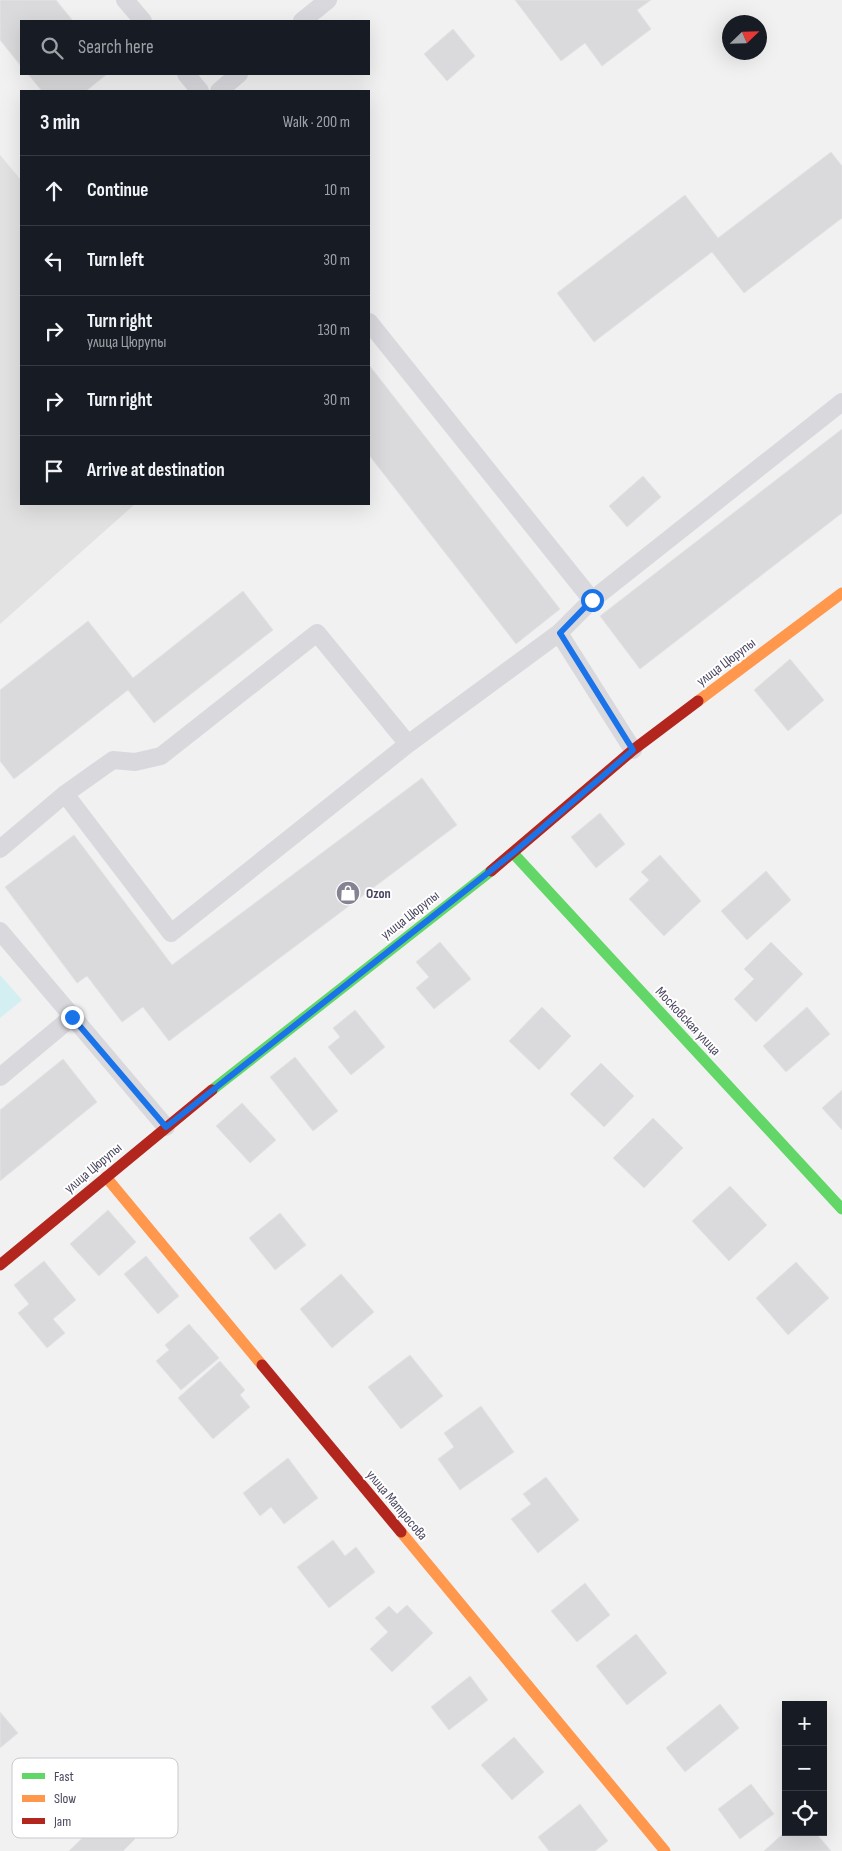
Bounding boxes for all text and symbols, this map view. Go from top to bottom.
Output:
north arrow [722,15,767,60]
search box [20,20,370,75]
icon: search [38,34,66,62]
text: Search here [78,36,154,59]
text: 3 min [40,110,80,135]
text: Walk · 200 m [283,113,350,132]
icon: ahead [40,177,68,205]
text: Continue [87,179,148,202]
text: 10 m [324,181,350,200]
icon: left [40,247,68,275]
text: Turn left [87,249,144,272]
text: 30 m [323,251,350,270]
text: Turn right [87,310,152,333]
icon: right [40,317,68,345]
text: 130 m [318,321,350,340]
text: улица Цюрупы [87,333,166,352]
icon: right [40,387,68,415]
text: Turn right [87,389,152,412]
text: 30 m [323,391,350,410]
icon: arrive [40,457,68,485]
text: Arrive at destination [87,459,225,482]
route start [581,589,604,612]
street label: улица Цюрупы [693,634,759,690]
shop icon: Ozon [335,880,361,906]
place label: Ozon [366,885,391,902]
street label: улица Цюрупы [377,887,443,943]
street label: Московская улица [652,983,724,1059]
route end [61,1006,84,1029]
street label: улица Цюрупы [61,1139,125,1197]
street label: улица Матросова [363,1466,431,1544]
map controls [782,1701,827,1836]
button: + [782,1701,827,1746]
button: − [782,1746,827,1791]
legend [12,1758,178,1838]
text: Fast [54,1768,74,1785]
text: Slow [54,1790,76,1807]
button: locate [782,1791,827,1836]
text: Jam [53,1813,71,1830]

